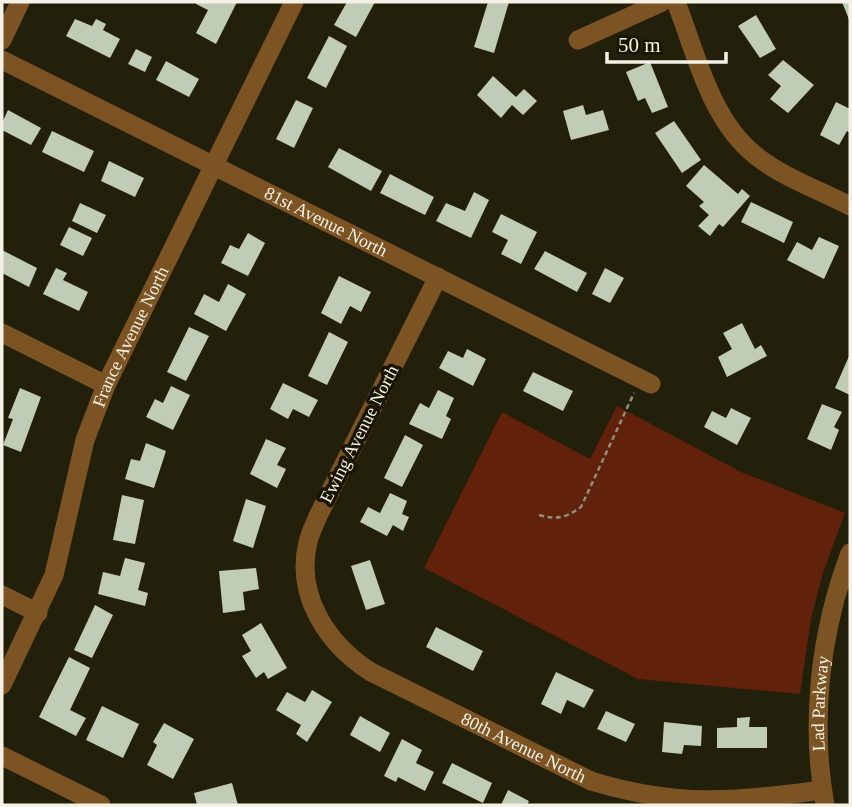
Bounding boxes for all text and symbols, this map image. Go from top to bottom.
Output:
scale bar [607,21,726,65]
text: 50 m [618,33,661,57]
street label: 81st Avenue North [261,183,391,261]
street label: France Avenue North [88,263,173,410]
street label: Ewing Avenue North [316,362,402,506]
street label: Lad Parkway [808,655,833,752]
street label: 80th Avenue North [458,708,589,787]

